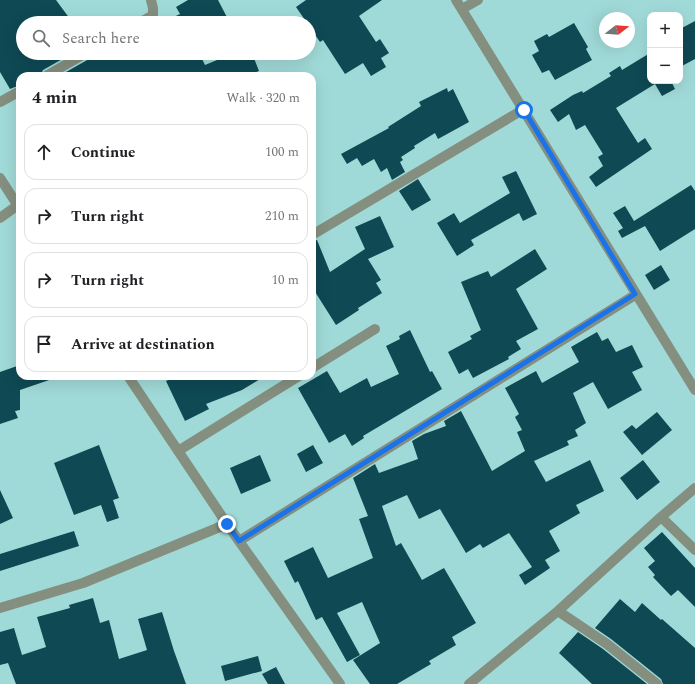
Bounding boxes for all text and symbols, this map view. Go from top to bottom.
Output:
north arrow [599,12,635,48]
map controls [647,12,683,84]
button: + [647,12,683,48]
search box [16,16,316,60]
icon: search [30,27,52,49]
text: Search here [62,27,140,50]
button: − [647,48,683,84]
text: 4 min [32,85,77,111]
text: Walk · 320 m [226,88,300,108]
route start [515,101,533,119]
icon: ahead [33,141,55,163]
text: Continue [71,141,136,164]
text: 100 m [265,142,299,162]
icon: right [33,205,55,227]
text: Turn right [71,205,144,228]
text: 210 m [265,206,299,226]
icon: right [33,269,55,291]
text: Turn right [71,269,144,292]
text: 10 m [272,270,299,290]
icon: arrive [33,333,55,355]
text: Arrive at destination [71,333,215,356]
route end [218,515,236,533]

